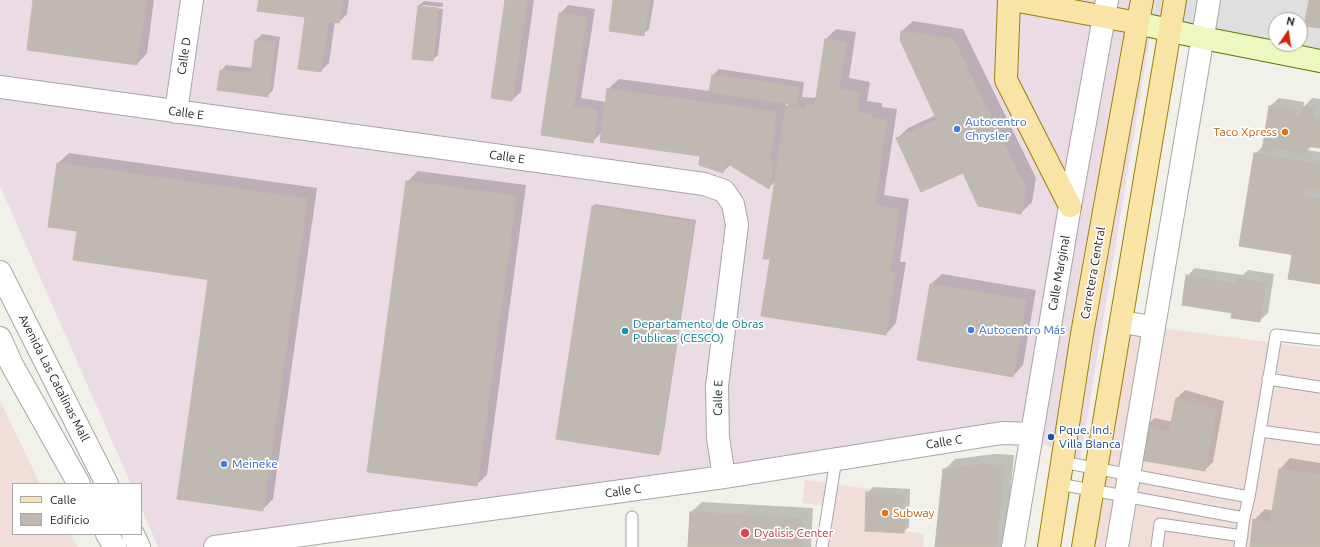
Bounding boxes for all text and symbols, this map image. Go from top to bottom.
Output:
north arrow [1268,12,1308,52]
text: N [1285,15,1296,28]
street label: Calle D [174,36,194,76]
street label: Calle E [167,103,205,123]
place label: Autocentro Chrysler [965,115,1027,143]
marker: Autocentro Chrysler [952,124,962,134]
place label: Taco Xpress [1213,125,1277,139]
marker: Taco Xpress [1280,127,1290,137]
street label: Calle E [488,147,526,167]
street label: Carretera Central [1078,226,1108,320]
street label: Calle Marginal [1045,234,1073,312]
street label: Avenida Las Catalinas Mall [16,312,92,444]
place label: Departamento de Obras Publicas (CESCO) [633,317,764,345]
place label: Autocentro Más [979,323,1065,337]
marker: Autocentro Más [966,325,976,335]
marker: Departamento de Obras Publicas (CESCO) [620,326,630,336]
street label: Calle E [710,380,726,416]
place label: Pque. Ind. Villa Blanca [1059,423,1121,451]
street label: Calle C [925,432,963,452]
marker: Pque. Ind. Villa Blanca [1046,432,1056,442]
place label: Meineke [232,457,278,471]
marker: Meineke [219,459,229,469]
street label: Calle C [604,481,642,501]
legend [12,483,142,535]
text: Calle [50,493,76,506]
place label: Subway [893,506,934,520]
marker: Subway [880,508,890,518]
text: Edificio [50,513,90,526]
place label: Dyalisis Center [754,526,833,540]
marker: Dyalisis Center [739,527,751,539]

